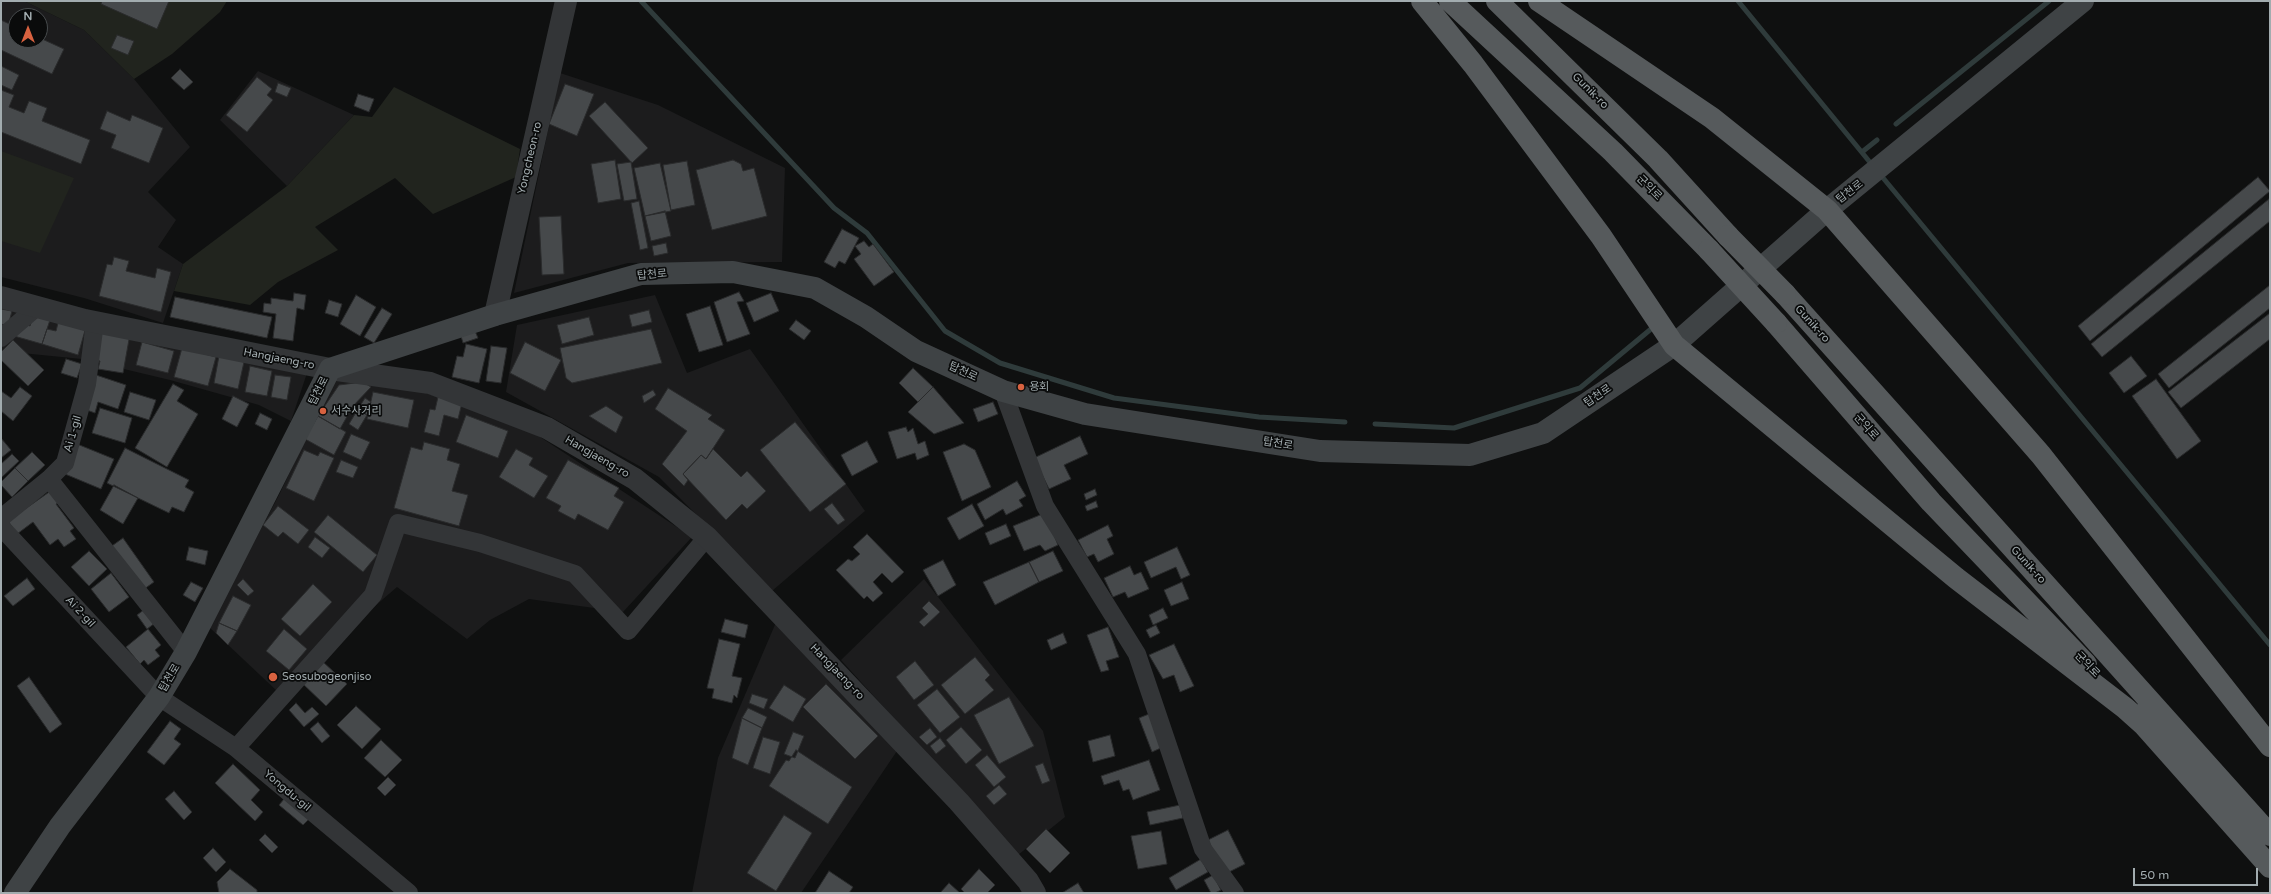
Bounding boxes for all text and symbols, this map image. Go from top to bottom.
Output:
north arrow [8,8,48,48]
text: N [24,10,32,23]
street label: Gunik-ro [1569,70,1611,112]
street label: Yongcheon-ro [515,120,545,196]
street label: 군익로 [1634,173,1664,203]
street label: 탑천로 [1834,177,1866,207]
street label: 탑천로 [636,267,668,283]
street label: Gunik-ro [1792,303,1832,345]
street label: Hangjaeng-ro [242,346,316,372]
street label: 탑천로 [946,360,980,384]
street label: 탑천로 [306,374,332,408]
place label: 용회 [1029,380,1049,394]
marker: 용회 [1016,382,1026,392]
street label: 탑천로 [1582,382,1614,410]
place label: 서수사거리 [331,404,382,418]
marker: 서수사거리 [318,406,328,416]
street label: 군익로 [1851,411,1881,443]
street label: Ai 1-gil [61,414,85,454]
street label: Hangjaeng-ro [562,433,632,481]
street label: 탑천로 [1262,435,1294,453]
street label: Gunik-ro [2008,544,2048,586]
street label: Ai 2-gil [62,594,98,630]
street label: Hangjaeng-ro [807,641,867,703]
street label: 군익로 [2072,649,2102,681]
street label: 탑천로 [157,662,183,694]
place label: Seosubogeonjiso [282,670,371,684]
marker: Seosubogeonjiso [267,671,279,683]
street label: Yongdu-gil [261,768,313,814]
scale bar [2135,860,2260,886]
text: 50 m [2140,868,2169,882]

